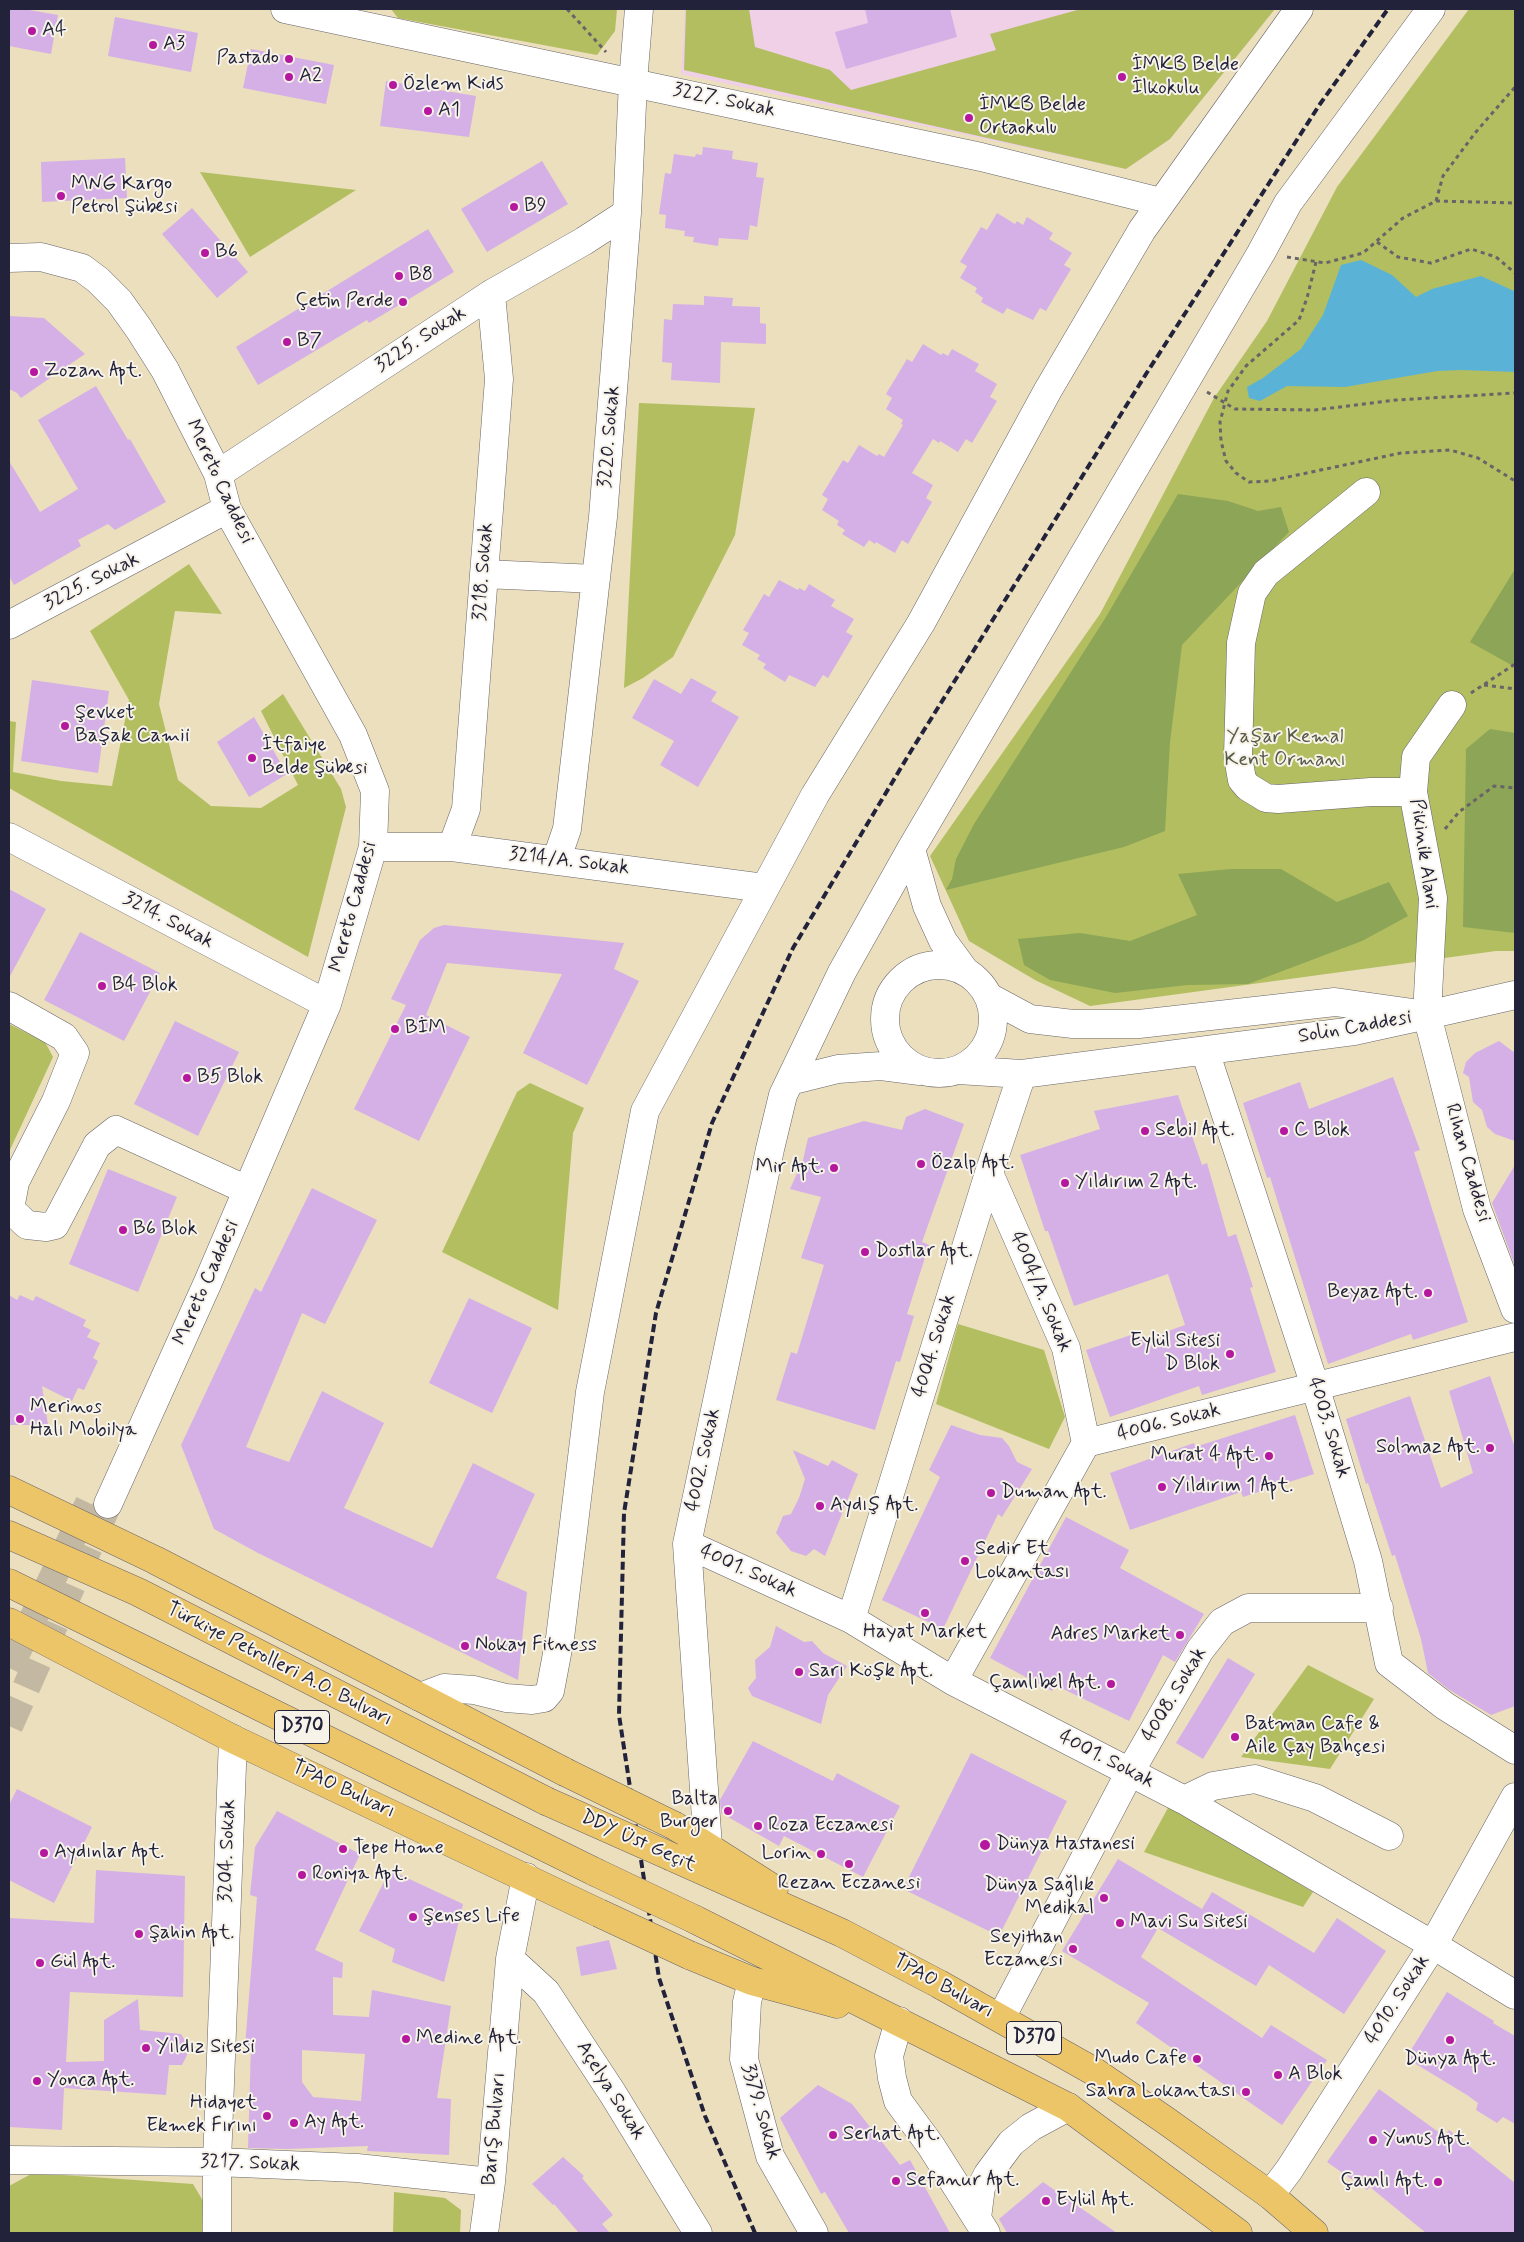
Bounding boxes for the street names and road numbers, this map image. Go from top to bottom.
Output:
street label: 3227. Sokak [671,78,777,124]
street label: 3225. Sokak [371,302,471,378]
street label: 3220. Sokak [594,385,626,489]
street label: Mereto Caddesi [180,416,258,548]
street label: 3218. Sokak [469,522,499,622]
street label: 3225. Sokak [40,548,144,616]
street label: Pikinik Alani [1403,797,1443,911]
street label: Mereto Caddesi [325,839,383,975]
street label: 3214/A. Sokak [507,843,631,881]
street label: 3214. Sokak [119,887,217,955]
street label: Solin Caddesi [1296,1006,1414,1050]
street label: Rıhan Caddesi [1439,1101,1495,1225]
street label: Mereto Caddesi [169,1217,245,1349]
street label: 4004/A. Sokak [1004,1228,1076,1356]
street label: 4004. Sokak [908,1291,962,1401]
street label: 4003. Sokak [1301,1375,1355,1481]
street label: 4006. Sokak [1115,1399,1223,1447]
street label: 4002. Sokak [681,1406,727,1514]
street label: 4001. Sokak [696,1540,800,1604]
street label: Türkiye Petrolleri A.O. Bulvarı [162,1598,396,1732]
street label: 4008. Sokak [1137,1643,1213,1747]
road number: D370 [274,1710,330,1744]
street label: 4001. Sokak [1054,1726,1158,1794]
street label: TPAO Bulvarı [288,1756,398,1824]
street label: 3204. Sokak [214,1799,242,1903]
street label: DDY Üst Geçit [577,1806,699,1878]
street label: TPAO Bulvarı [889,1950,997,2024]
street label: 4010. Sokak [1360,1951,1436,2049]
road number: D370 [1006,2022,1062,2054]
street label: Açelya Sokak [570,2037,650,2145]
street label: 3379. Sokak [735,2061,785,2163]
street label: Barış Bulvarı [478,2071,512,2187]
street label: 3217. Sokak [200,2150,300,2178]

